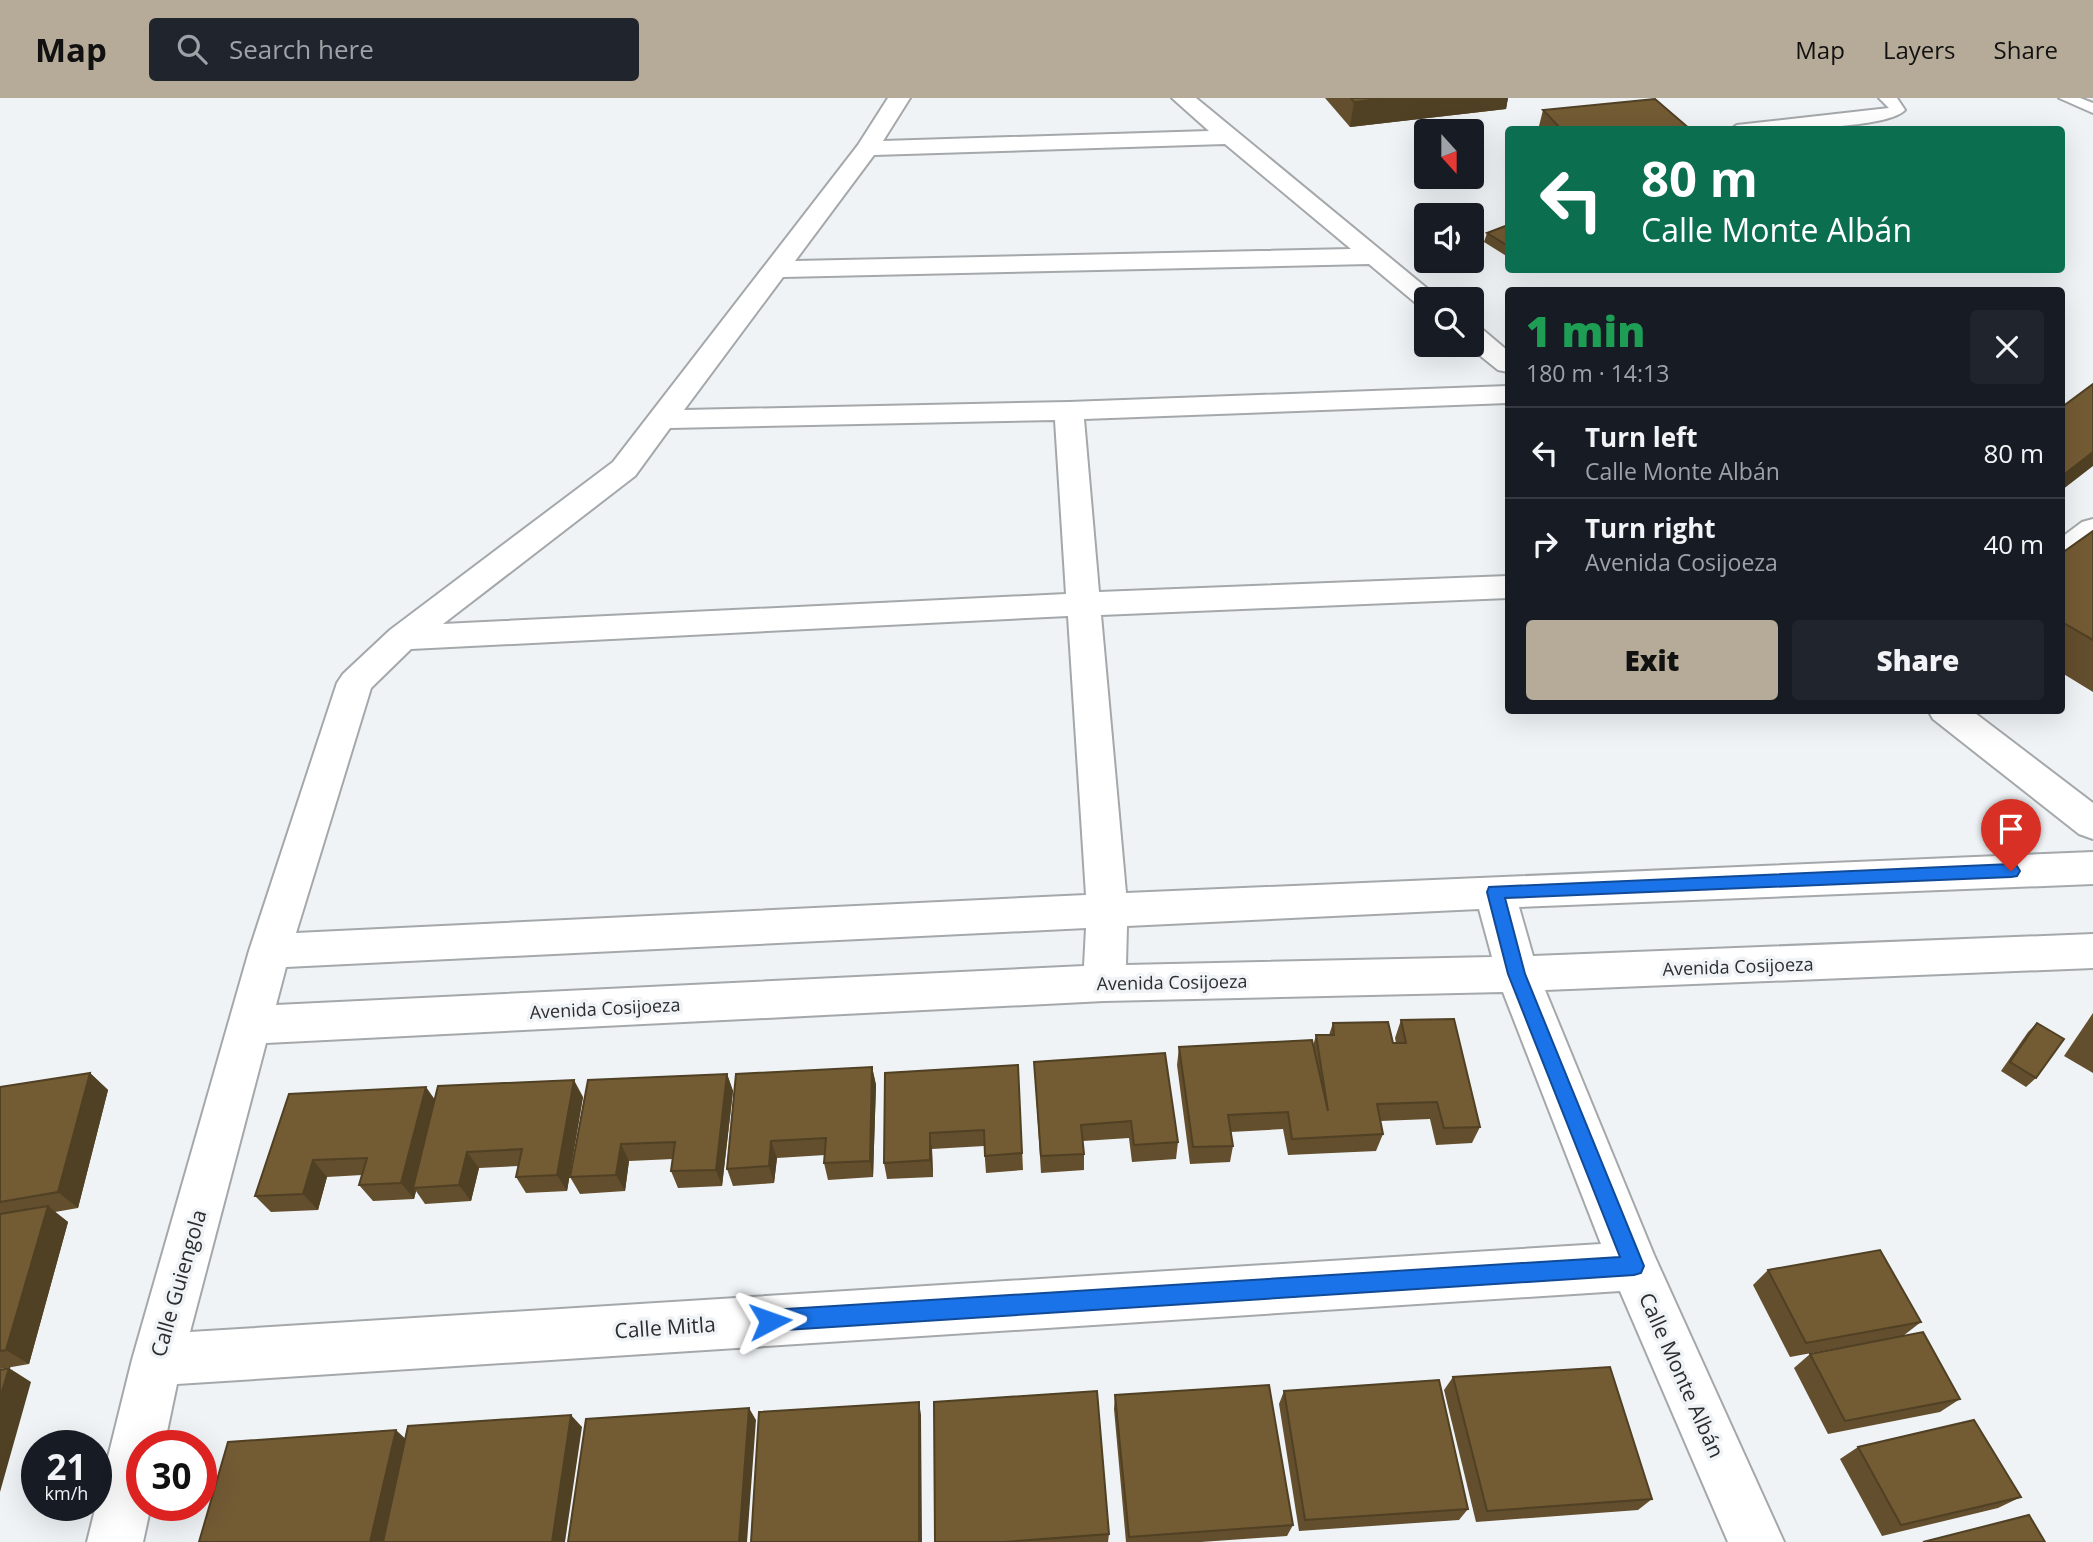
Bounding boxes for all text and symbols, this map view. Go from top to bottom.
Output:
search box [149,18,639,81]
text: Map [35,27,107,72]
icon: search [173,30,211,68]
text: Search here [229,31,374,67]
text: Map [1795,33,1845,66]
text: Layers [1883,33,1956,66]
text: Share [1994,33,2058,66]
north arrow [1414,119,1484,189]
map controls [1414,119,1484,357]
text: 80 m [1641,145,1758,211]
icon: left [1526,154,1617,245]
button: sound [1414,203,1484,273]
text: Calle Monte Albán [1641,208,1912,251]
button: search [1414,287,1484,357]
text: 1 min [1526,302,1645,359]
button: close [1970,310,2044,384]
text: 180 m · 14:13 [1526,357,1669,389]
text: Turn left [1585,419,1697,455]
icon: left [1526,434,1564,472]
text: 80 m [1983,435,2044,471]
text: Calle Monte Albán [1585,455,1780,487]
text: Turn right [1585,510,1716,546]
icon: right [1526,525,1564,563]
text: 40 m [1983,526,2044,562]
text: Avenida Cosijoeza [1585,546,1778,578]
button: Exit [1526,620,1778,700]
button: Share [1792,620,2044,700]
pin [1981,799,2041,871]
icon: arrive [1992,810,2030,848]
street label: Avenida Cosijoeza [1662,951,1814,981]
street label: Avenida Cosijoeza [1096,969,1248,995]
street label: Avenida Cosijoeza [529,992,681,1024]
street label: Calle Guiengola [144,1206,212,1360]
position arrow [733,1284,807,1358]
street label: Calle Monte Albán [1633,1288,1731,1462]
street label: Calle Mitla [613,1309,717,1345]
speed limit sign: 30 [126,1430,217,1521]
text: 21 [46,1443,87,1490]
text: km/h [45,1481,88,1505]

